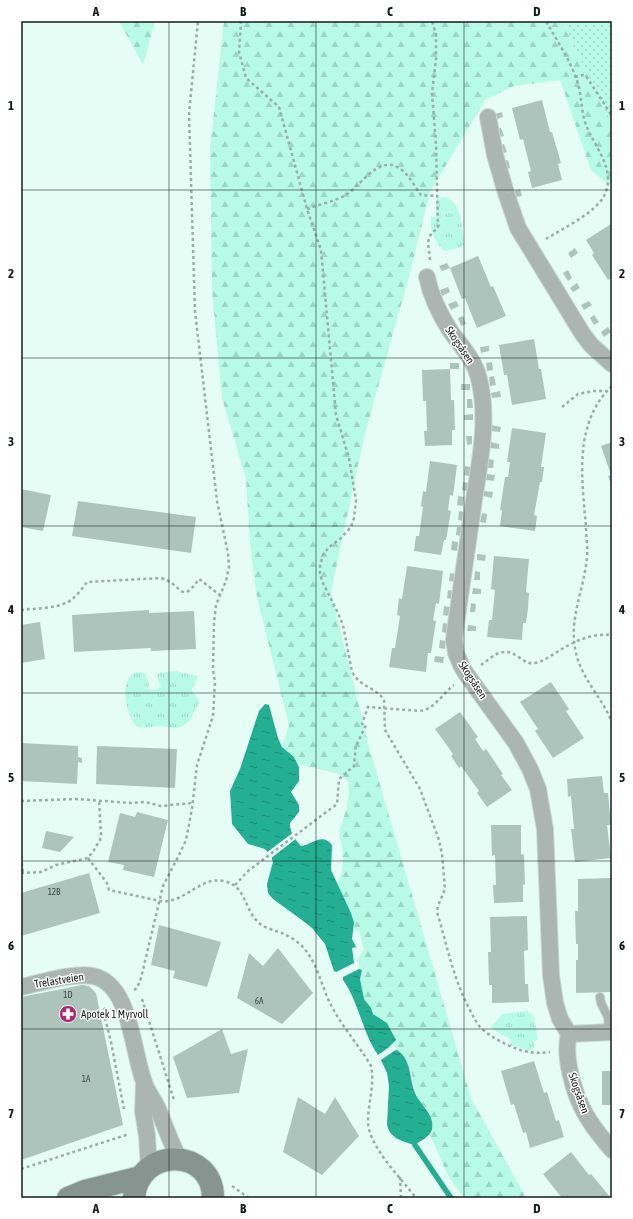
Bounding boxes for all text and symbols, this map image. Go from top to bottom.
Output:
text: A [92,4,100,19]
text: B [240,4,247,19]
text: C [387,4,393,19]
text: D [533,4,541,19]
text: 1 [8,98,14,113]
text: 1 [619,98,625,113]
text: 2 [8,266,14,281]
text: 2 [619,266,625,281]
street label: Skogsåsen [443,324,477,366]
text: 3 [8,434,14,449]
text: 3 [619,434,625,449]
text: 4 [7,602,14,617]
text: 4 [618,602,625,617]
street label: Skogsåsen [456,659,490,701]
text: 5 [8,770,14,785]
text: 5 [619,770,625,785]
house number: 12B [48,887,61,897]
text: 6 [8,938,14,953]
text: 6 [619,938,625,953]
street label: Trelastveien [33,970,85,990]
house number: 1D [63,990,73,1000]
house number: 6A [255,996,264,1006]
pharmacy icon: Apotek 1 Myrvoll [58,1004,78,1024]
place label: Apotek 1 Myrvoll [81,1008,149,1020]
street label: Skogsåsen [566,1071,592,1115]
house number: 1A [82,1074,91,1084]
text: 7 [8,1106,14,1121]
text: 7 [619,1106,625,1121]
text: A [92,1201,100,1216]
text: B [240,1201,247,1216]
text: C [387,1201,393,1216]
text: D [533,1201,541,1216]

